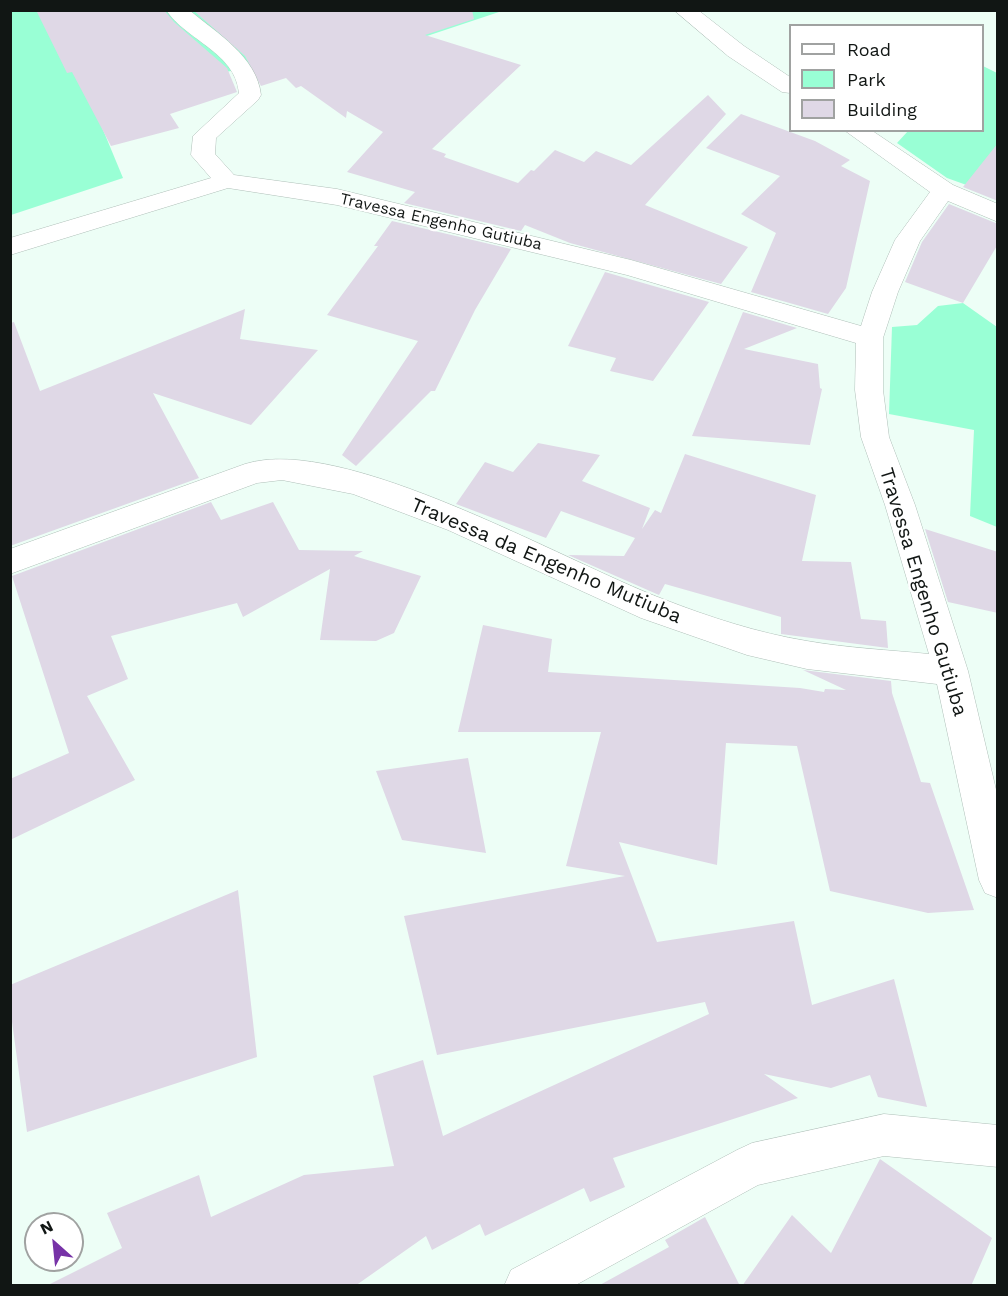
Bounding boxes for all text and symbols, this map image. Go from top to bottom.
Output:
legend [789,24,984,132]
text: Road [847,39,891,60]
text: Park [847,69,886,90]
text: Building [847,99,917,120]
street label: Travessa Engenho Gutiuba [338,189,544,255]
street label: Travessa Engenho Gutiuba [874,465,972,719]
street label: Travessa da Engenho Mutiuba [407,493,685,629]
north arrow [24,1212,84,1272]
text: N [37,1216,56,1238]

